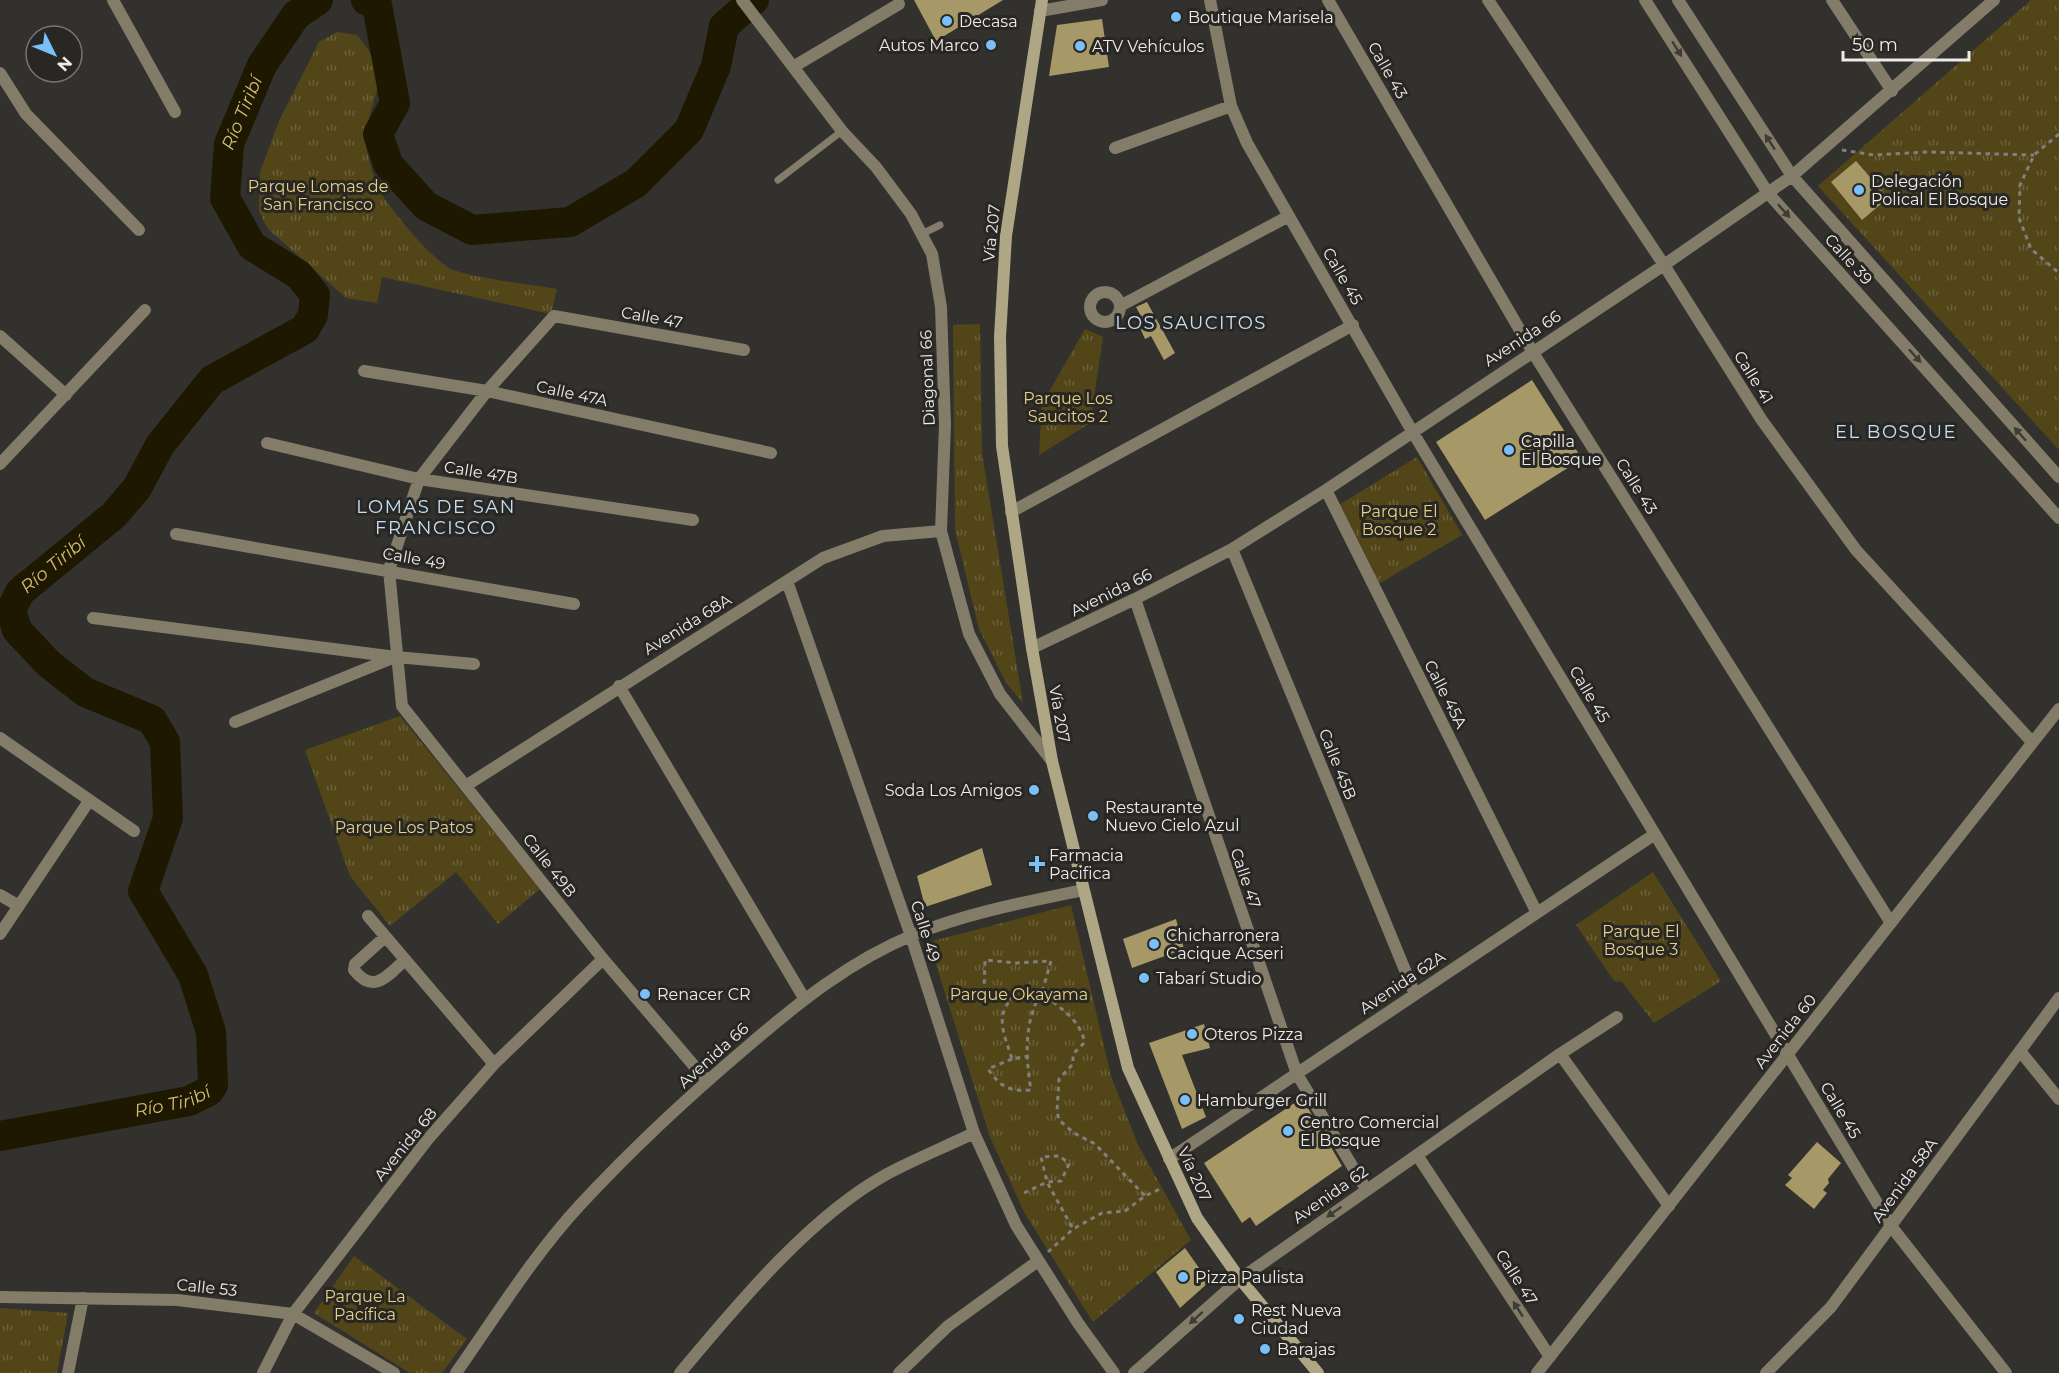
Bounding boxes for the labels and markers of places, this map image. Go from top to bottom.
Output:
place label: Boutique Marisela [1188,8,1334,27]
marker: Boutique Marisela [1169,10,1183,24]
place label: Decasa [959,12,1018,31]
marker: Decasa [940,14,954,28]
place label: Autos Marco [879,36,979,55]
place label: ATV Vehículos [1092,37,1205,56]
marker: Autos Marco [984,38,998,52]
marker: ATV Vehículos [1073,39,1087,53]
place label: Delegación Polical El Bosque [1871,172,2008,209]
marker: Delegación Polical El Bosque [1852,183,1866,197]
place label: Capilla El Bosque [1521,432,1601,469]
marker: Capilla El Bosque [1502,443,1516,457]
place label: Soda Los Amigos [885,781,1022,800]
marker: Soda Los Amigos [1027,783,1041,797]
place label: Restaurante Nuevo Cielo Azul [1105,798,1239,835]
marker: Restaurante Nuevo Cielo Azul [1086,809,1100,823]
place label: Farmacia Pacifica [1049,846,1124,883]
marker: Farmacia Pacifica [1030,857,1044,871]
place label: Chicharronera Cacique Acseri [1166,926,1284,963]
marker: Chicharronera Cacique Acseri [1147,937,1161,951]
place label: Tabarí Studio [1156,969,1261,988]
marker: Tabarí Studio [1137,971,1151,985]
place label: Renacer CR [657,985,751,1004]
marker: Renacer CR [638,987,652,1001]
place label: Oteros Pizza [1204,1025,1303,1044]
marker: Oteros Pizza [1185,1027,1199,1041]
place label: Hamburger Grill [1197,1091,1327,1110]
marker: Hamburger Grill [1178,1093,1192,1107]
place label: Centro Comercial El Bosque [1300,1113,1439,1150]
marker: Centro Comercial El Bosque [1281,1124,1295,1138]
place label: Pizza Paulista [1195,1268,1304,1287]
marker: Pizza Paulista [1176,1270,1190,1284]
place label: Rest Nueva Ciudad [1251,1301,1342,1338]
marker: Rest Nueva Ciudad [1232,1312,1246,1326]
place label: Barajas [1277,1340,1336,1359]
marker: Barajas [1258,1342,1272,1356]

